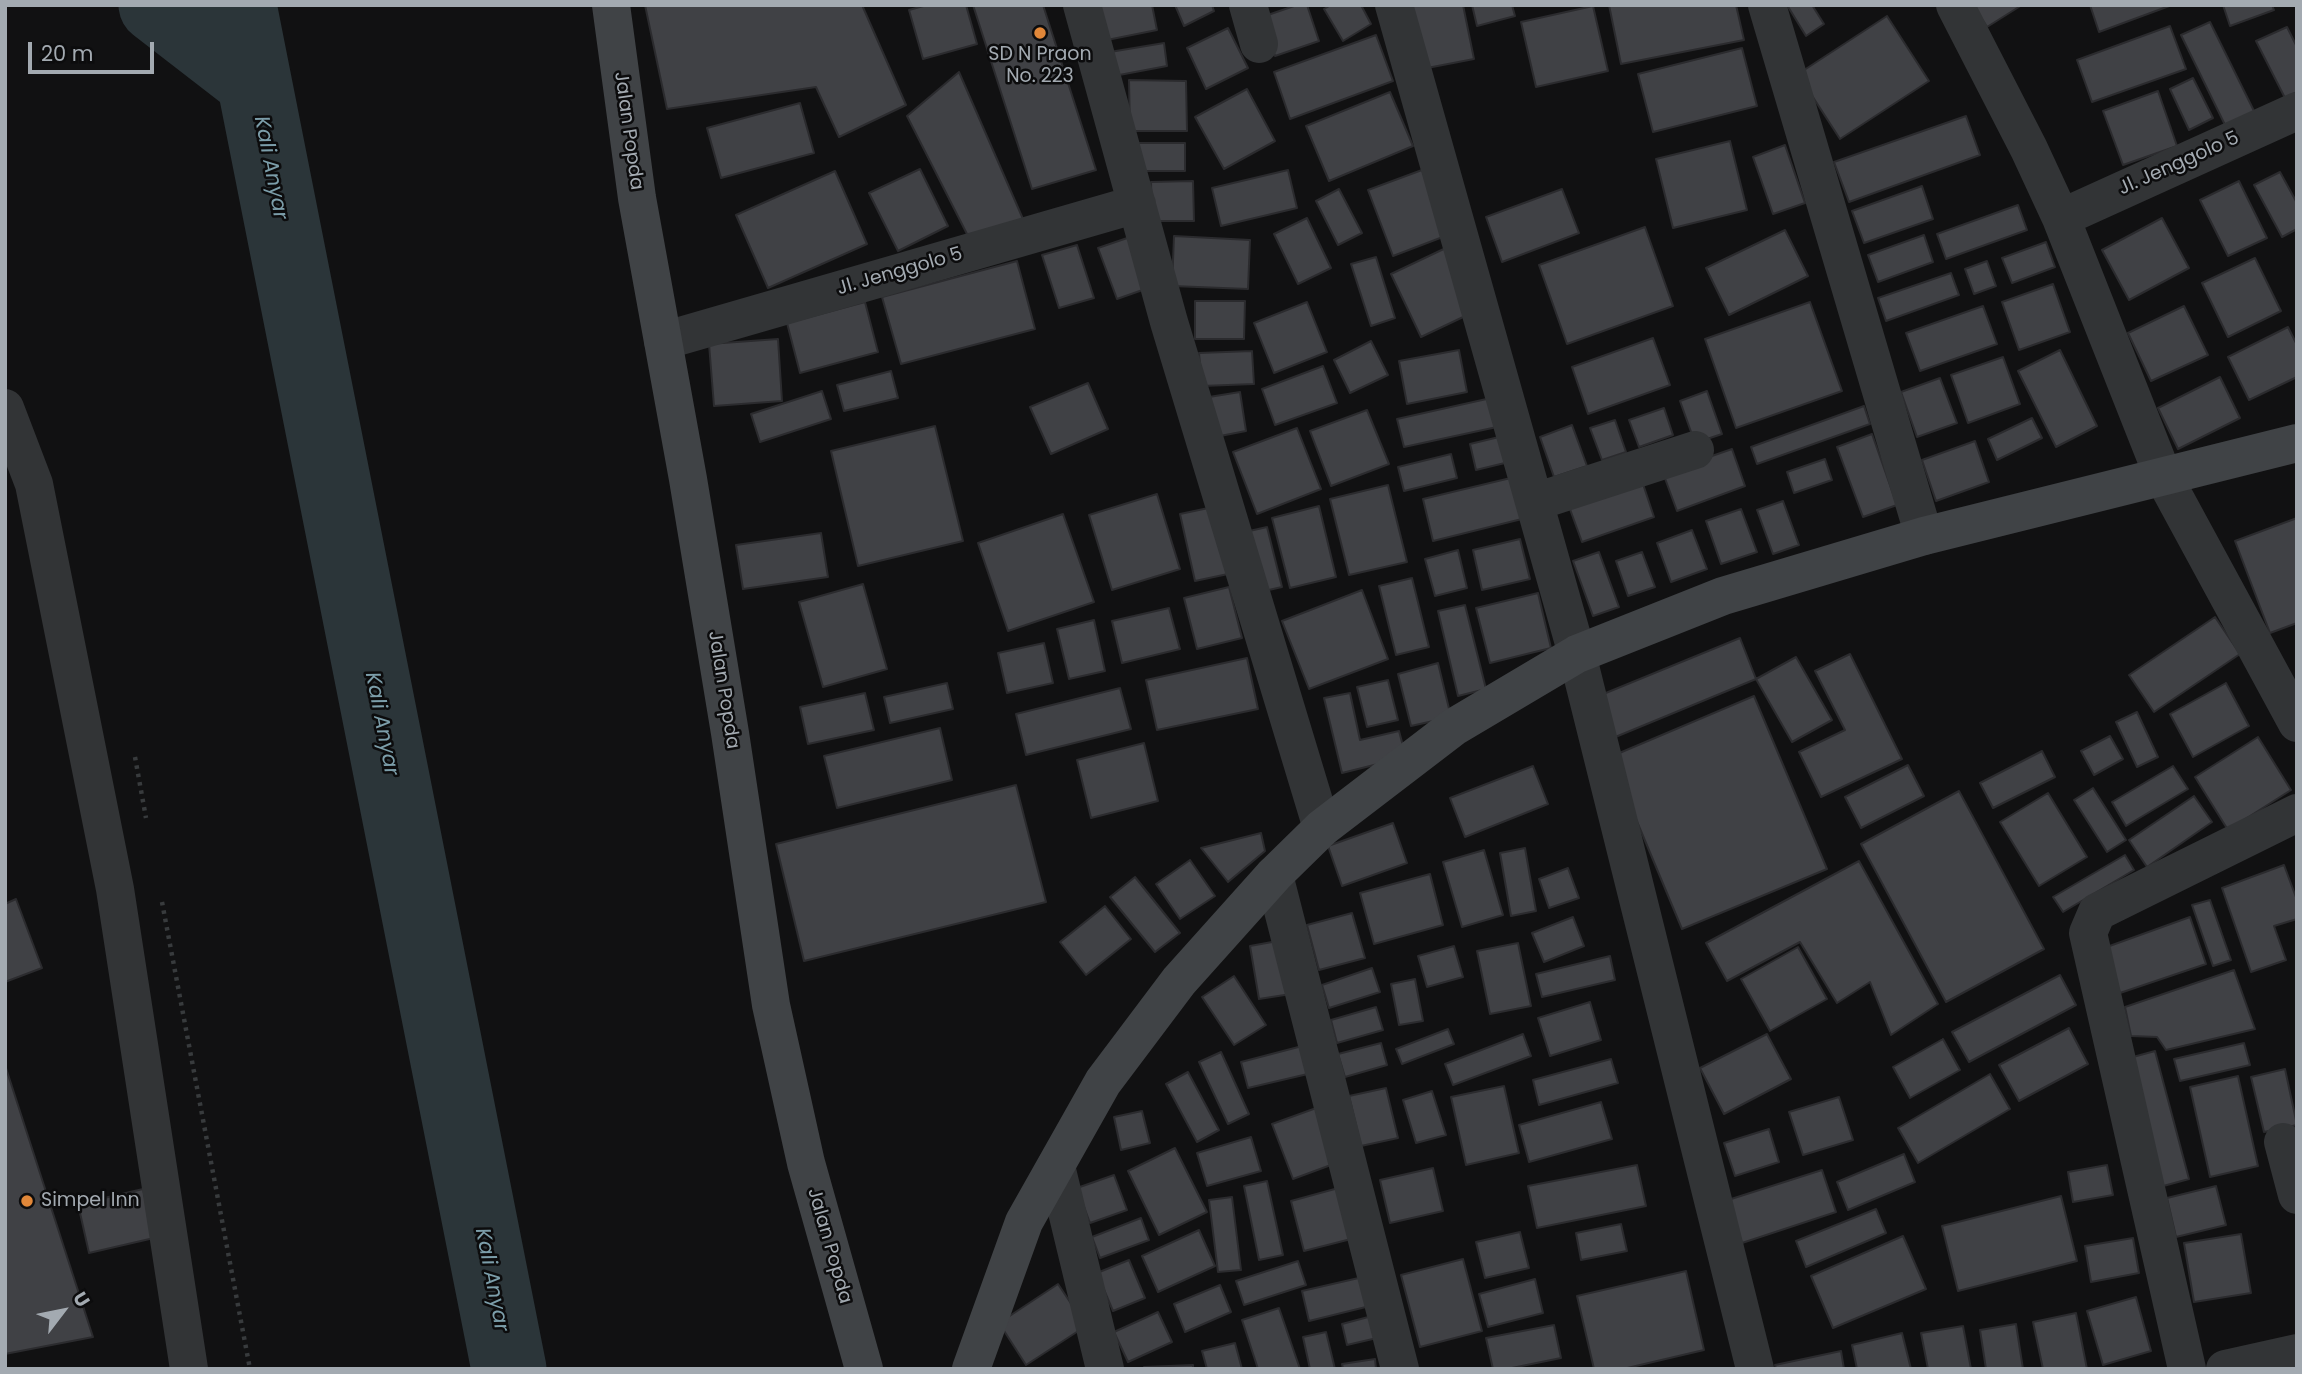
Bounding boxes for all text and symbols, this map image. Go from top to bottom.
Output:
marker: SD N Praon No. 223 [1032,25,1048,41]
scale bar [32,28,158,72]
text: 20 m [41,39,94,68]
place label: SD N Praon No. 223 [988,44,1092,88]
street label: Jalan Popda [608,70,648,192]
water label: Kali Anyar [248,114,292,222]
street label: Jl. Jenggolo 5 [2115,127,2243,201]
street label: Jl. Jenggolo 5 [835,243,965,301]
street label: Jalan Popda [702,629,744,751]
water label: Kali Anyar [359,670,403,778]
street label: Jalan Popda [802,1185,856,1307]
place label: Simpel Inn [41,1190,140,1212]
marker: Simpel Inn [19,1193,35,1209]
water label: Kali Anyar [469,1226,513,1334]
north arrow [28,1276,98,1346]
text: U [66,1287,96,1312]

